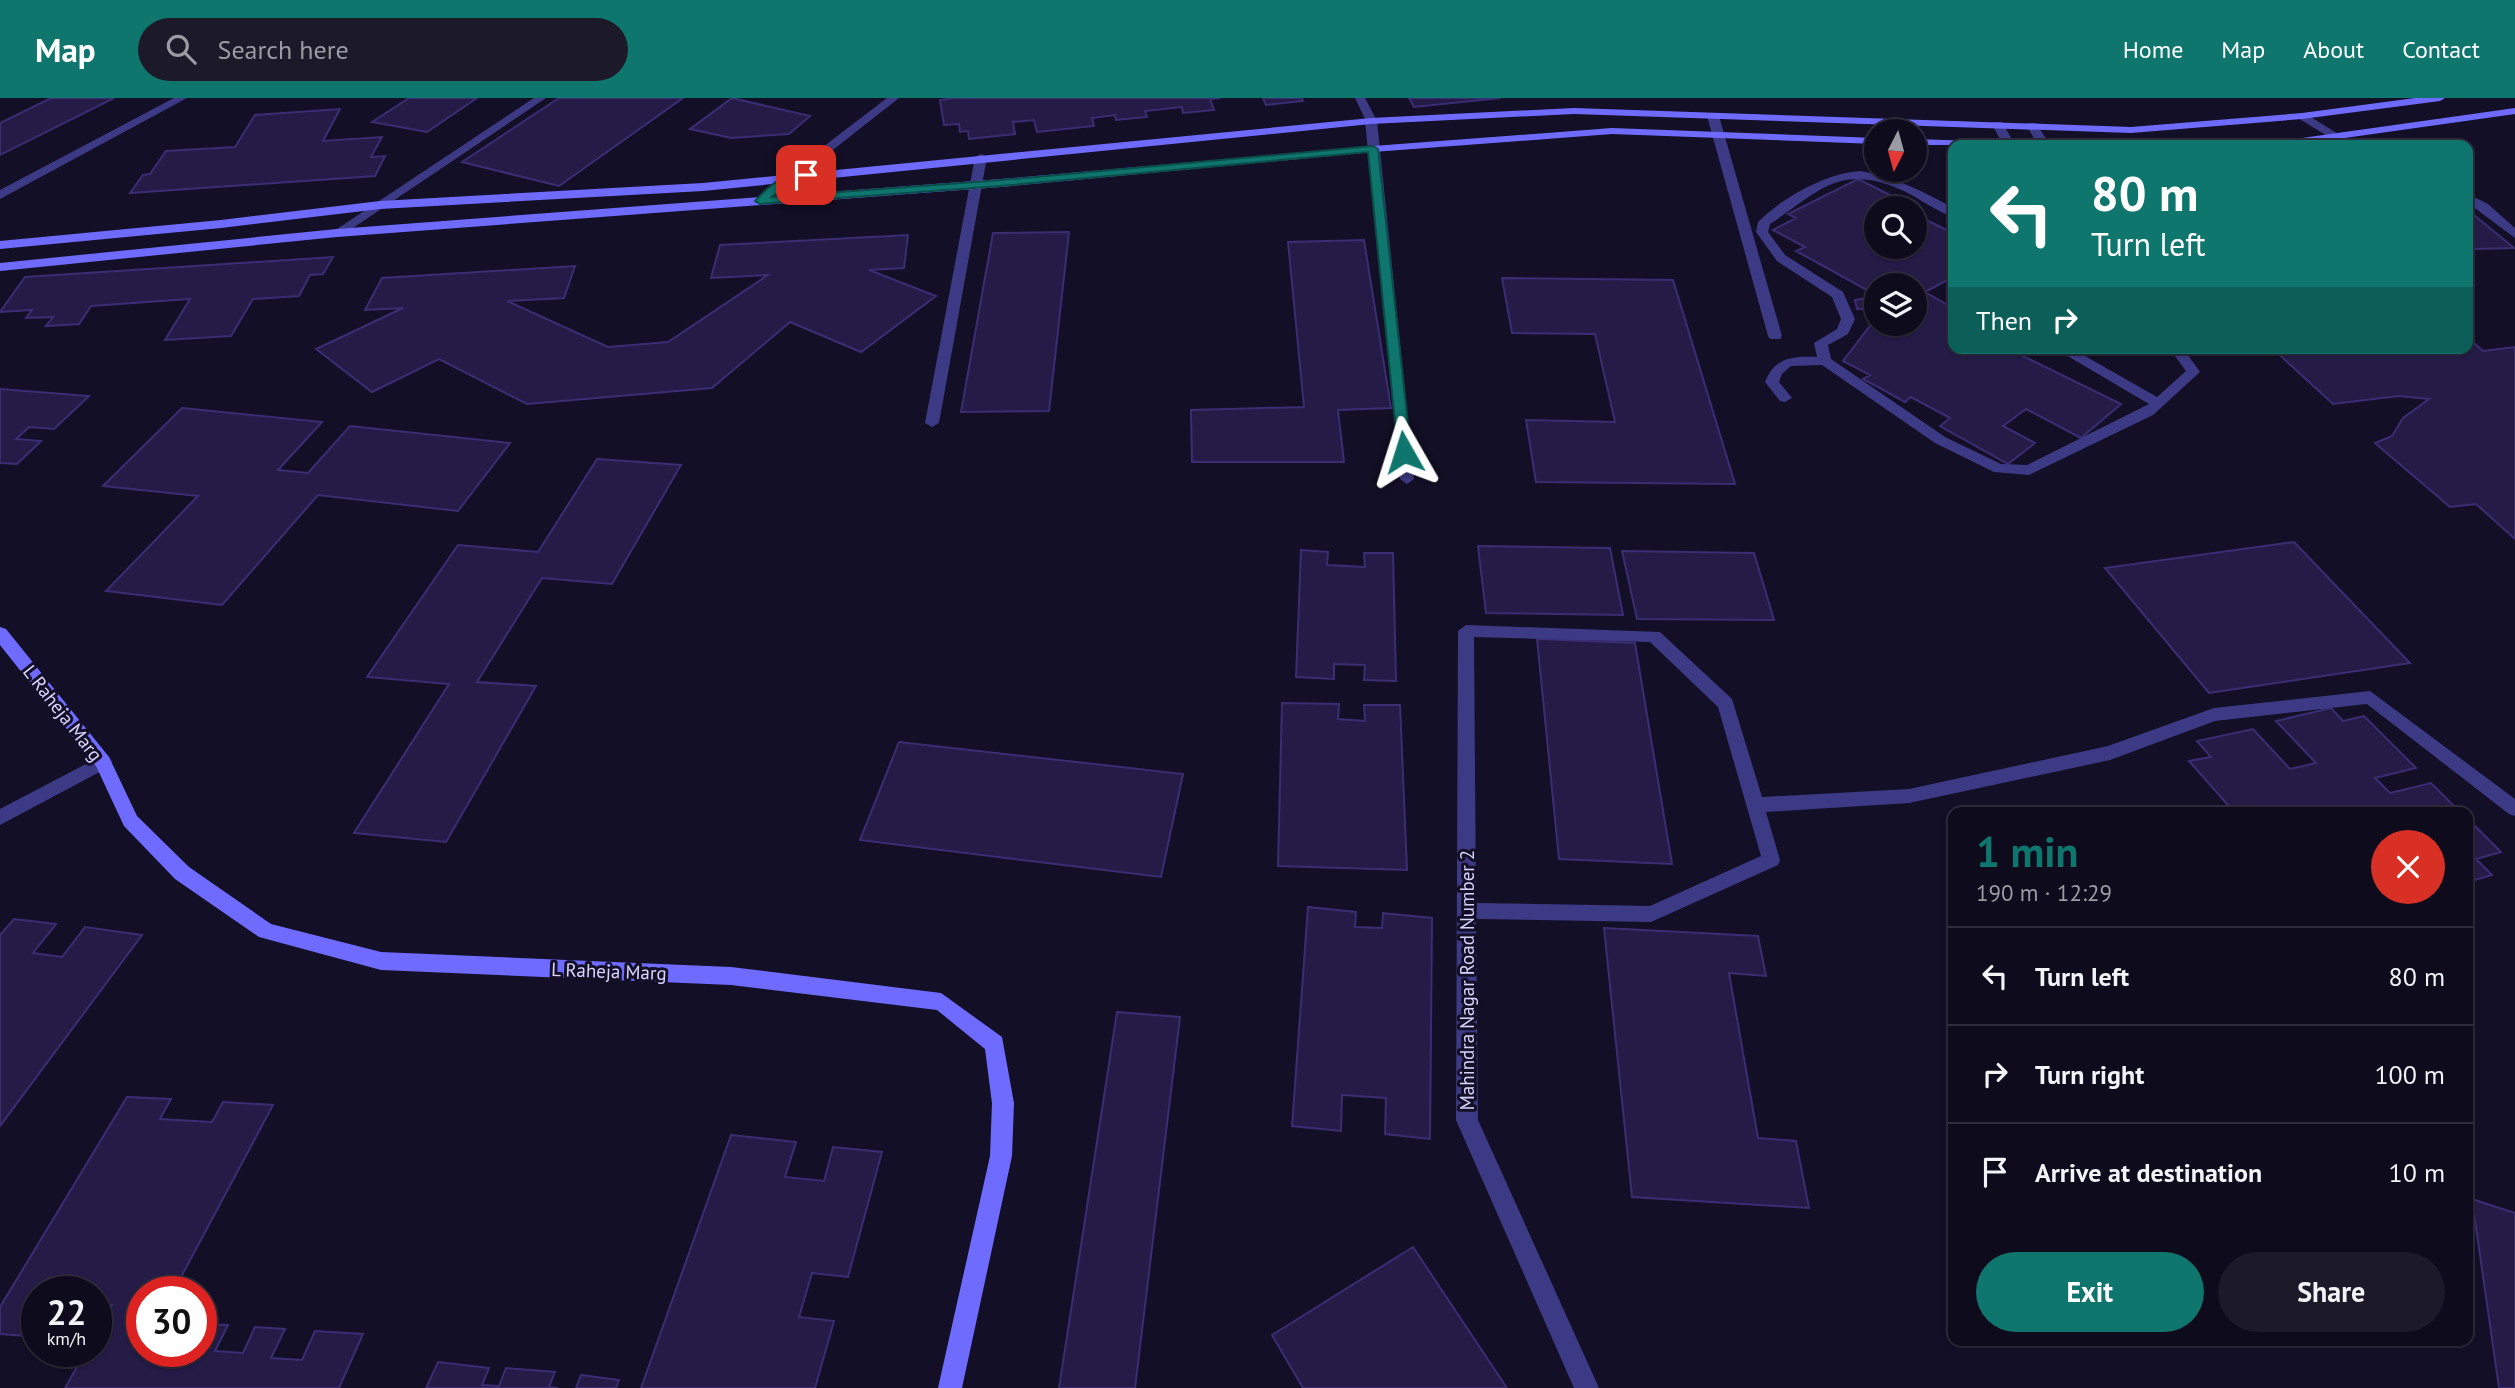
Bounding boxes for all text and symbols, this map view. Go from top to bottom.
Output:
search box [138,18,628,81]
text: Map [35,28,96,71]
icon: search [162,30,200,68]
text: Search here [218,33,349,66]
text: Home [2123,34,2183,65]
text: Map [2221,34,2265,65]
text: About [2303,34,2364,65]
text: Contact [2402,34,2480,65]
north arrow [1864,119,1927,182]
map controls [1864,119,1927,336]
pin [776,145,836,205]
icon: arrive [787,156,825,194]
text: 80 m [2091,161,2198,225]
icon: left [1976,168,2067,259]
button: search [1864,196,1927,259]
text: Turn left [2091,223,2206,265]
button: layers [1864,273,1927,336]
icon: right [2046,301,2084,339]
text: Then [1976,304,2032,337]
position arrow [1367,415,1441,489]
street label: L Raheja Marg [18,660,108,766]
text: 1 min [1976,824,2078,879]
button: close [2371,830,2445,904]
street label: Mahindra Nagar Road Number 2 [1455,850,1479,1110]
text: 190 m · 12:29 [1976,878,2112,907]
street label: L Raheja Marg [551,957,667,985]
icon: left [1976,957,2014,995]
text: Turn left [2035,960,2129,993]
text: 80 m [2389,960,2445,993]
icon: right [1976,1055,2014,1093]
text: Turn right [2035,1058,2144,1091]
text: 100 m [2374,1058,2445,1091]
icon: arrive [1976,1153,2014,1191]
text: Arrive at destination [2035,1156,2262,1189]
text: 10 m [2389,1156,2445,1189]
button: Exit [1976,1252,2204,1332]
button: Share [2218,1252,2445,1332]
speed limit sign: 30 [126,1276,217,1367]
text: 22 [47,1289,86,1335]
text: km/h [47,1327,86,1350]

